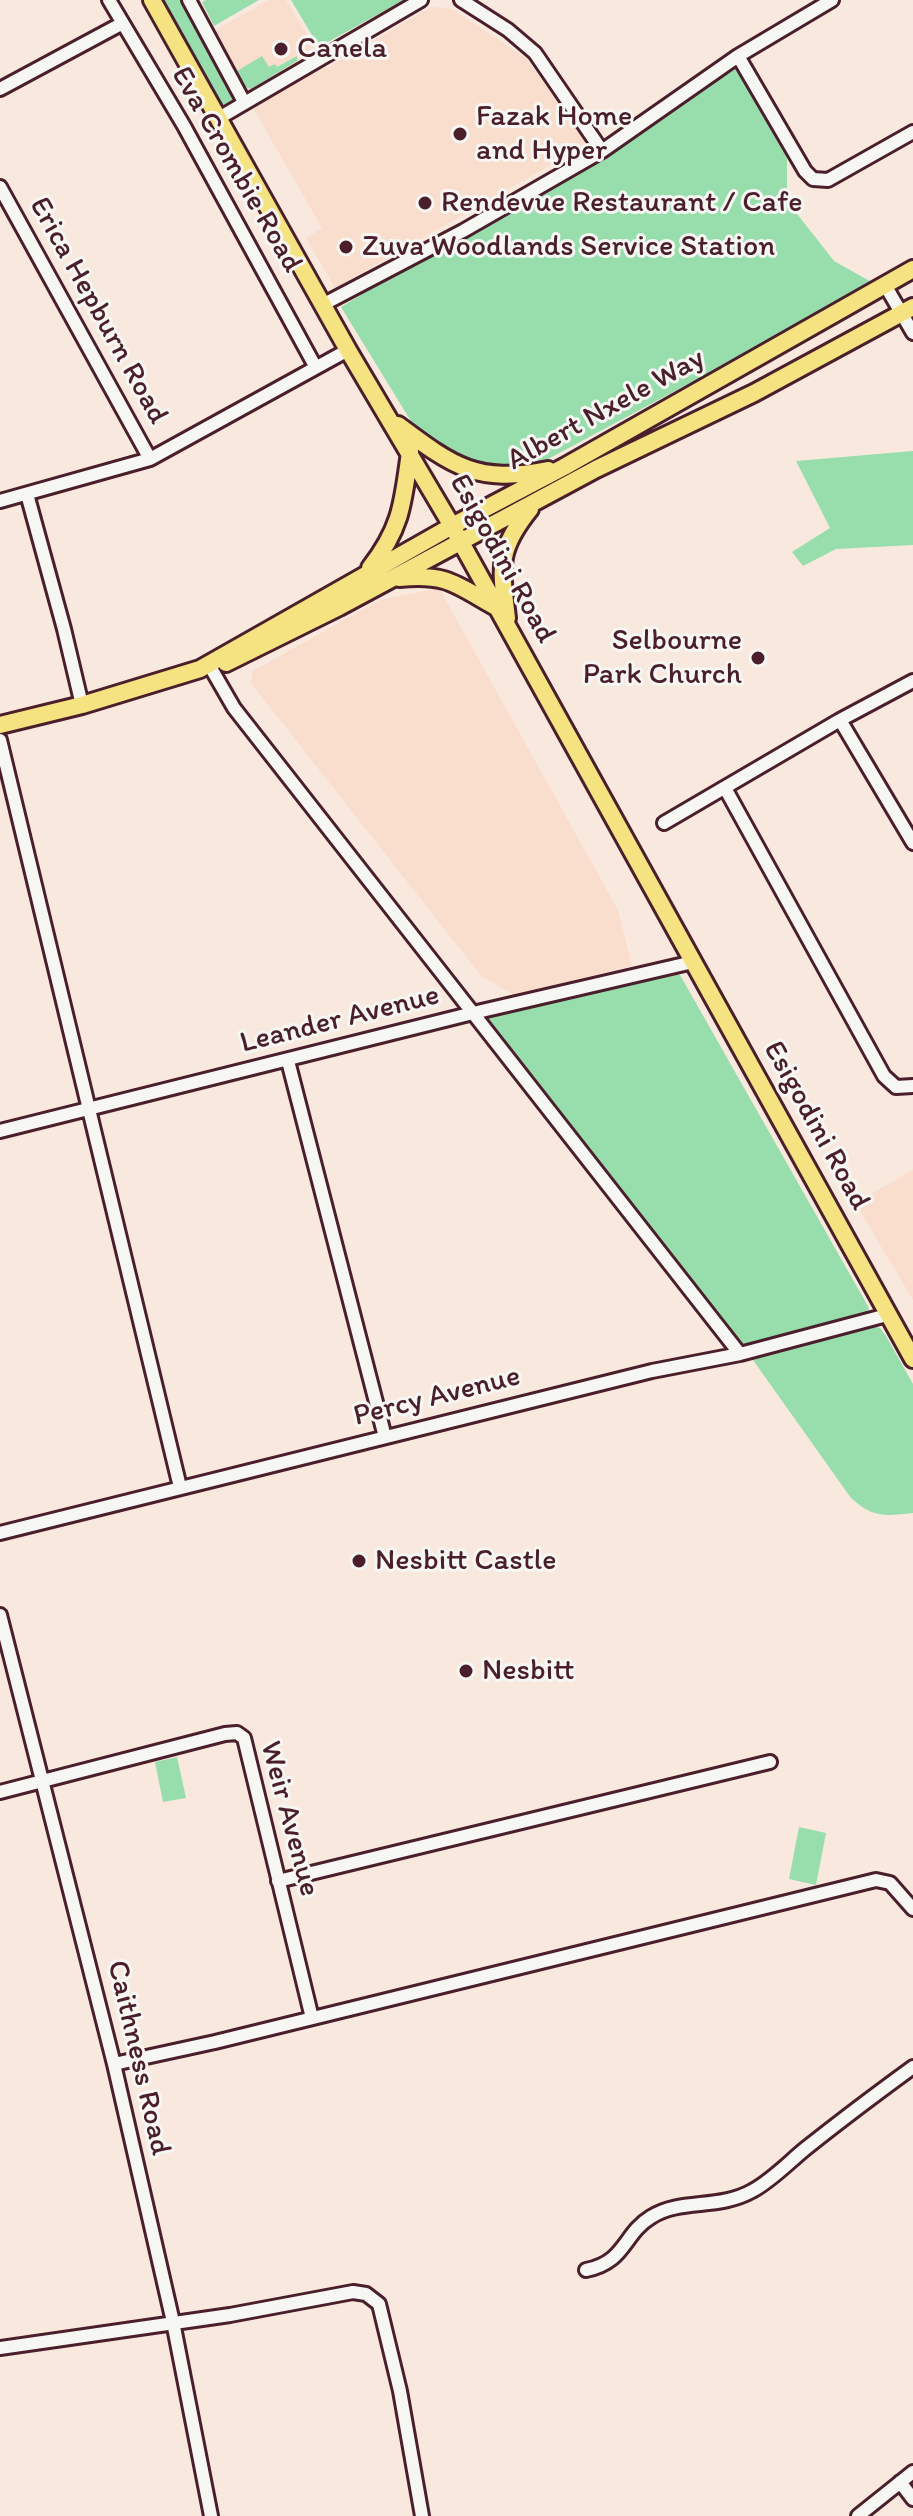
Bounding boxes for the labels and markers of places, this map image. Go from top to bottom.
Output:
place label: Canela [297,31,387,67]
marker: Canela [272,40,290,58]
place label: Fazak Home and Hyper [476,99,632,170]
marker: Fazak Home and Hyper [451,125,469,143]
place label: Rendevue Restaurant / Cafe [441,185,802,221]
marker: Rendevue Restaurant / Cafe [416,194,434,212]
place label: Zuva Woodlands Service Station [362,229,775,265]
marker: Zuva Woodlands Service Station [337,238,355,256]
place label: Selbourne Park Church [583,623,742,694]
marker: Selbourne Park Church [749,649,767,667]
place label: Nesbitt Castle [375,1543,557,1579]
marker: Nesbitt Castle [350,1552,368,1570]
place label: Nesbitt [482,1653,575,1689]
marker: Nesbitt [457,1662,475,1680]

